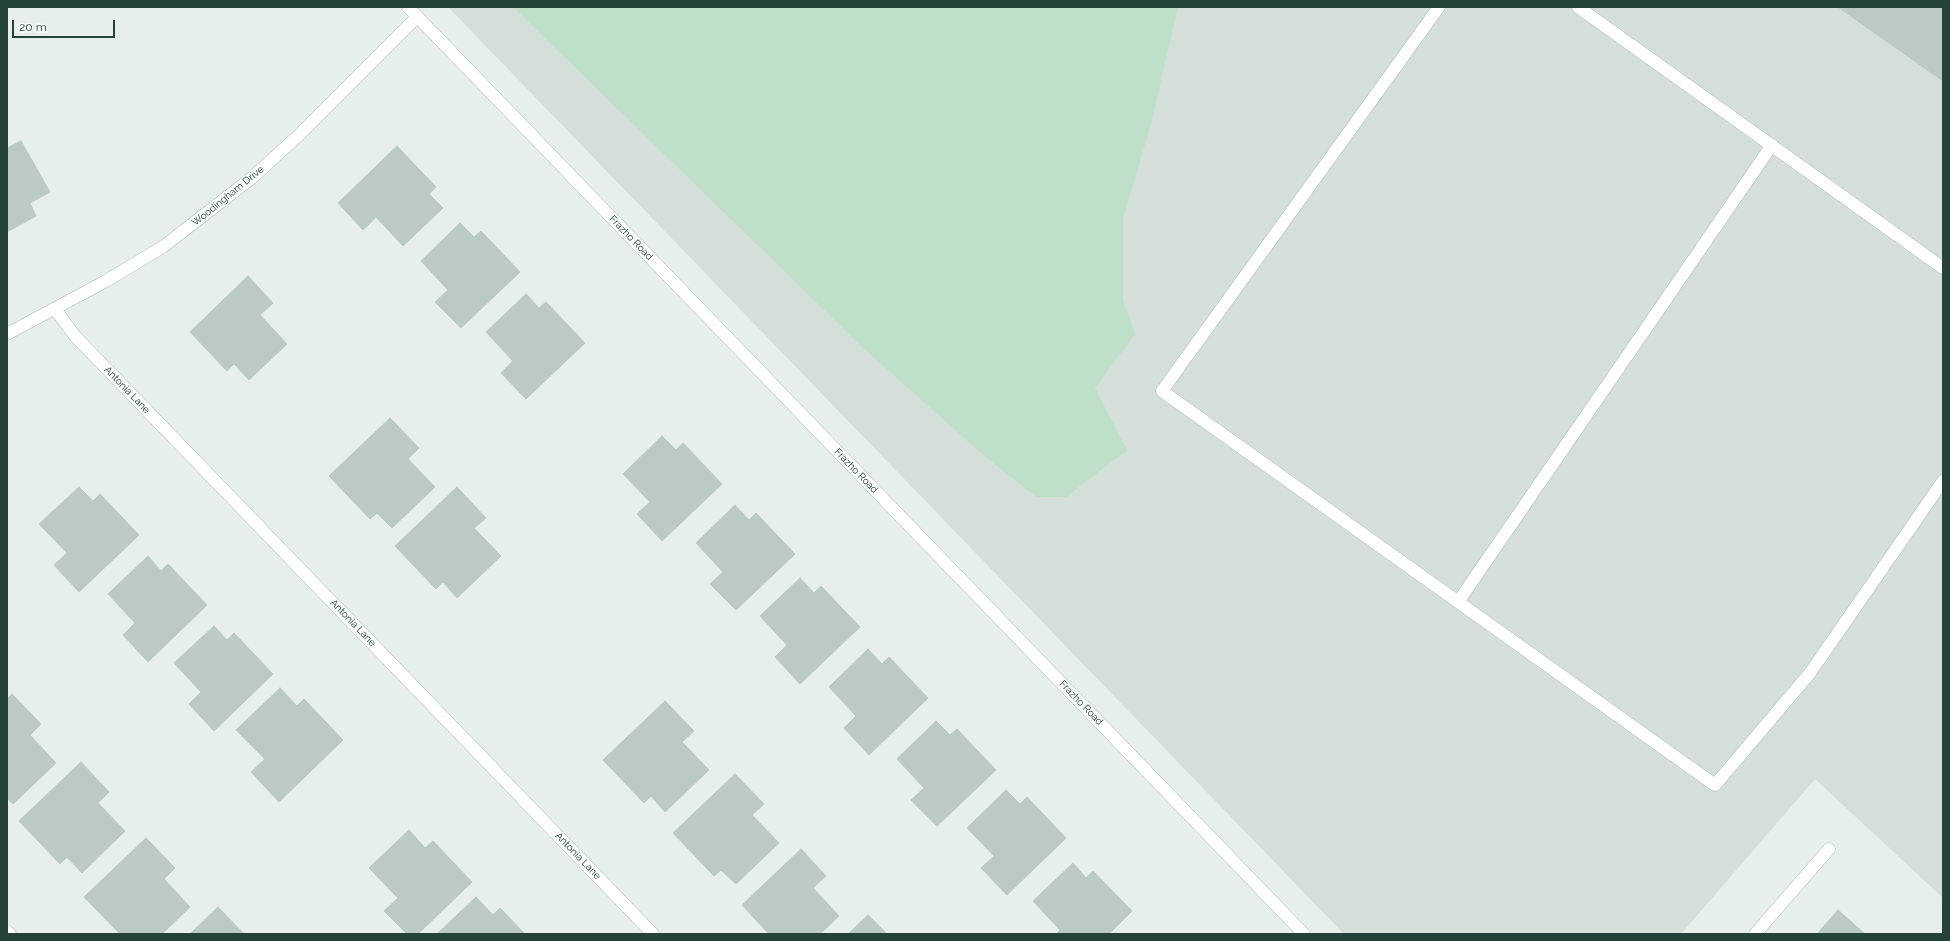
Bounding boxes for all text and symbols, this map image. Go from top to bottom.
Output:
scale bar [14,12,117,38]
text: 20 m [19,20,47,34]
street label: Woodingham Drive [190,163,266,229]
street label: Frazho Road [607,213,655,263]
street label: Antonia Lane [102,364,152,416]
street label: Frazho Road [832,446,880,496]
street label: Antonia Lane [328,597,378,649]
street label: Frazho Road [1057,678,1105,728]
street label: Antonia Lane [553,830,603,882]

